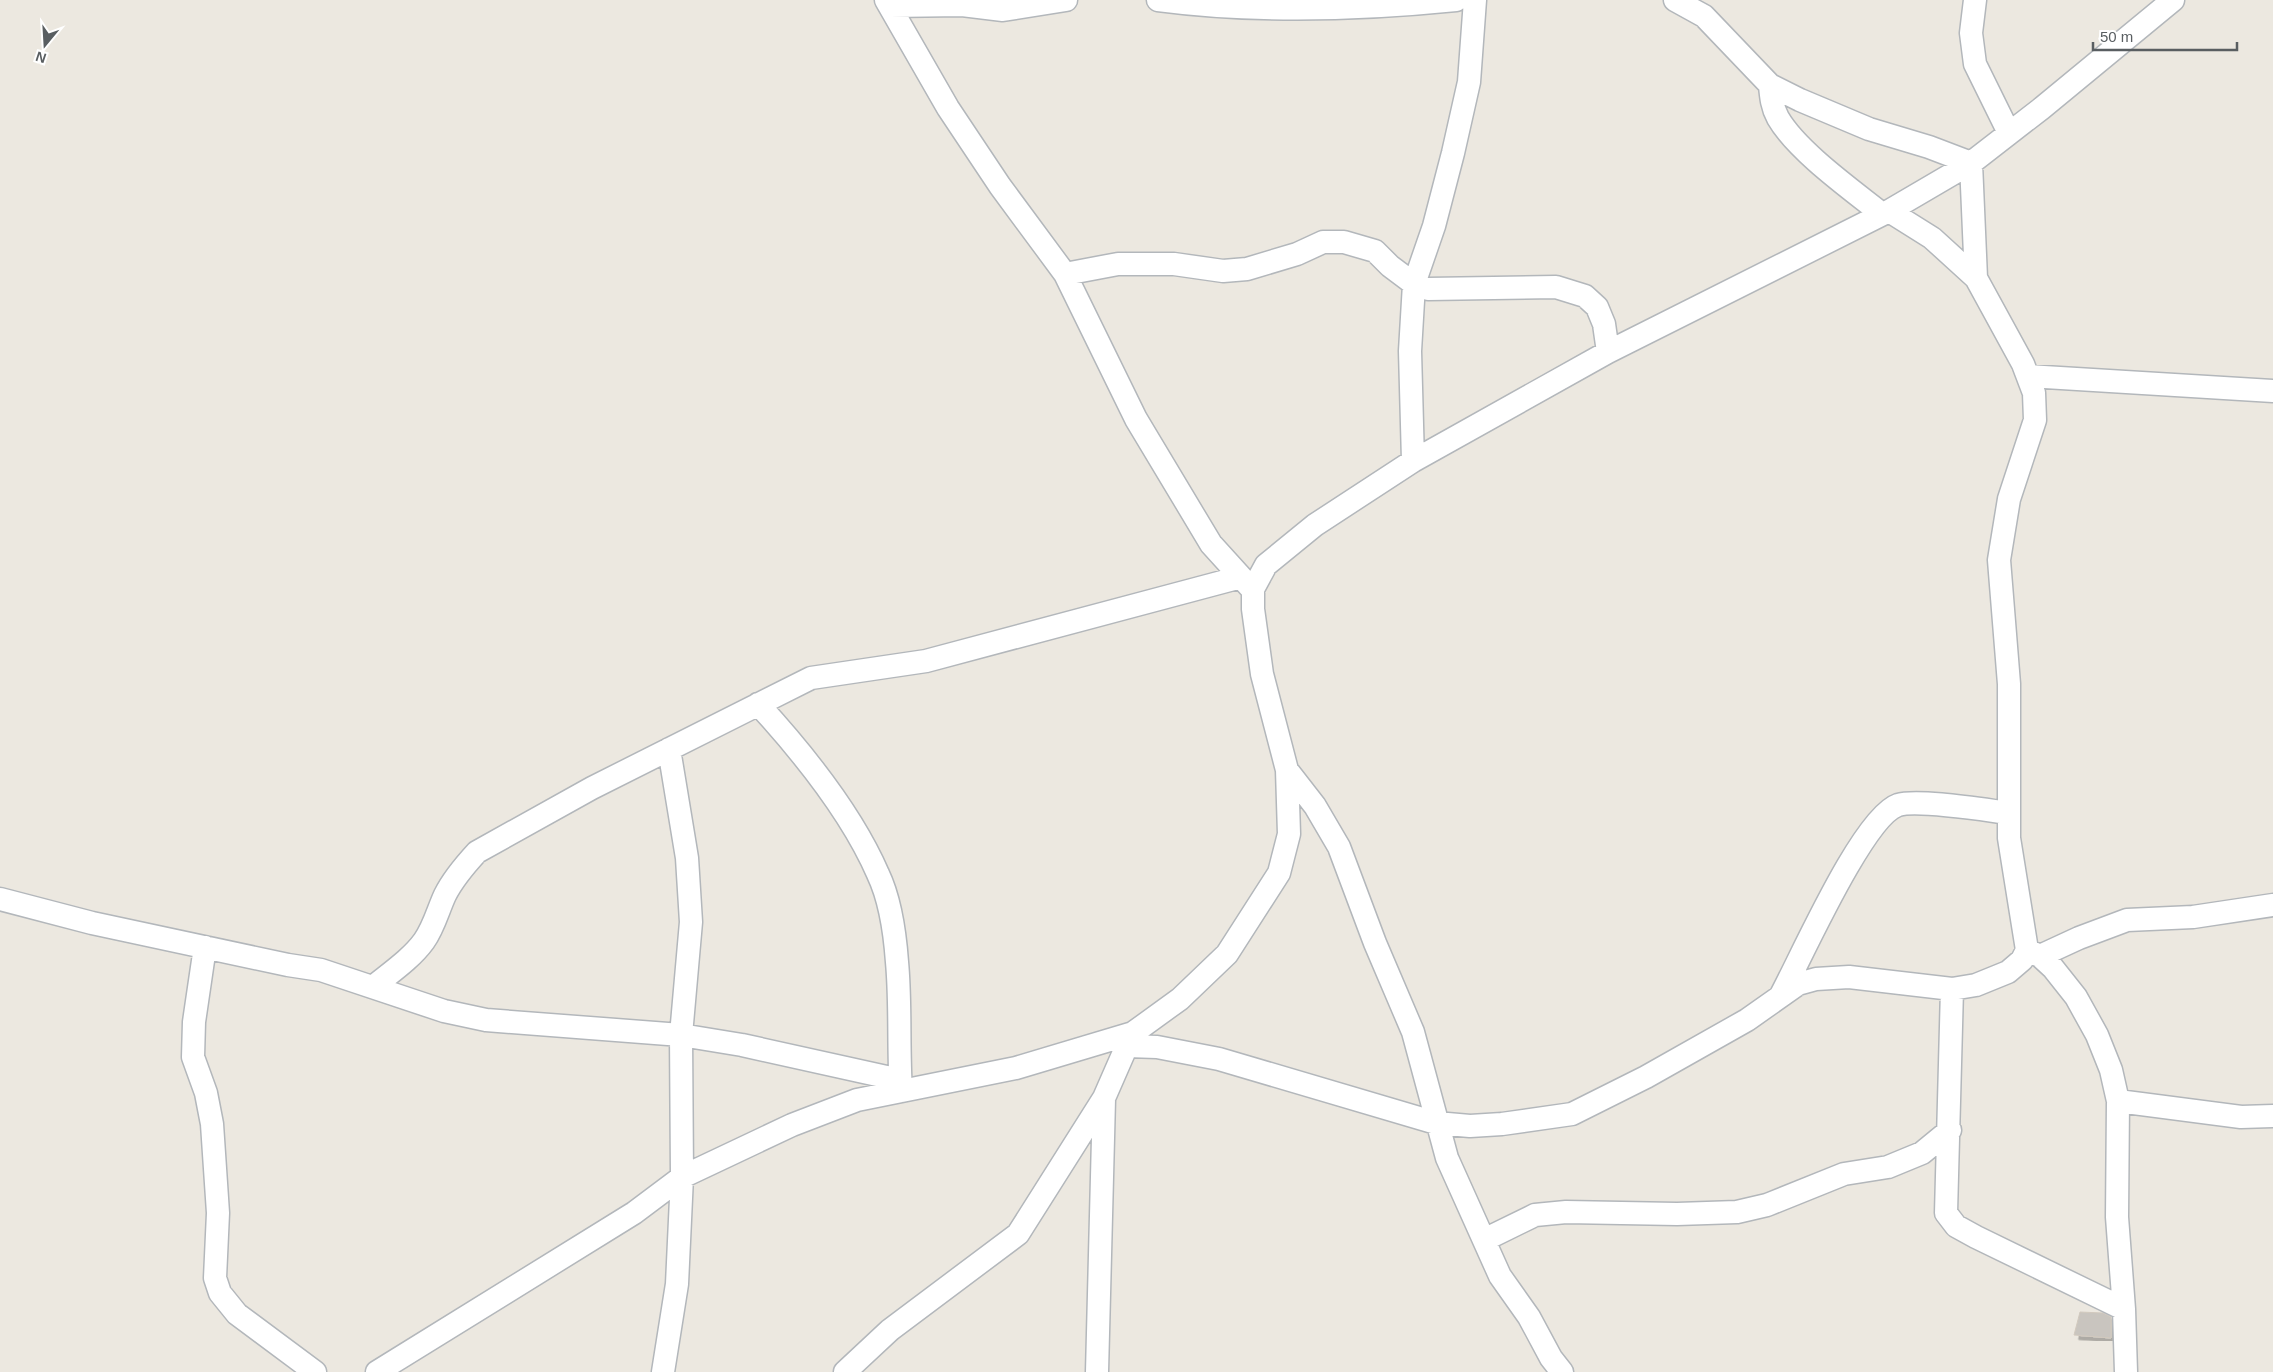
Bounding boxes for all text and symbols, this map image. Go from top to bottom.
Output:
north arrow [20,20,70,70]
scale bar [2093,20,2237,52]
text: 50 m [2100,28,2133,45]
text: N [34,48,48,67]

